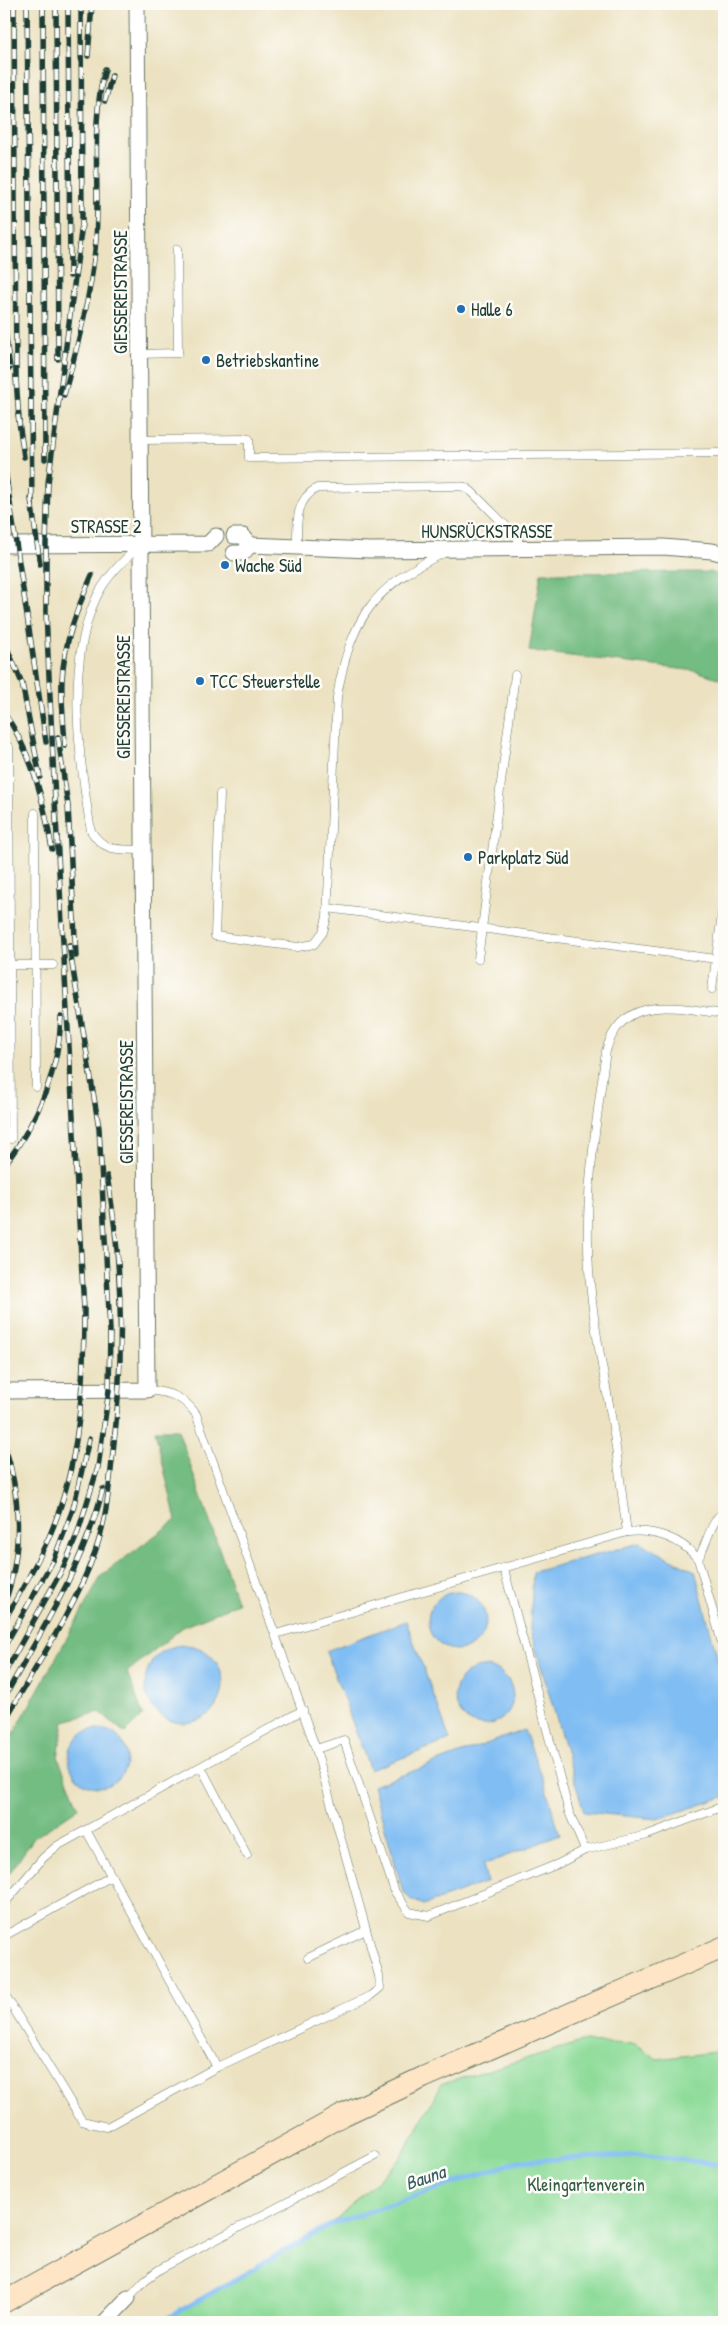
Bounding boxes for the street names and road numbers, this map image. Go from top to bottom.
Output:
street label: GIESSEREISTRASSE [108,230,133,354]
street label: STRASSE 2 [71,514,142,539]
street label: HUNSRÜCKSTRASSE [421,519,553,544]
street label: GIESSEREISTRASSE [111,635,136,759]
street label: GIESSEREISTRASSE [114,1040,139,1164]

